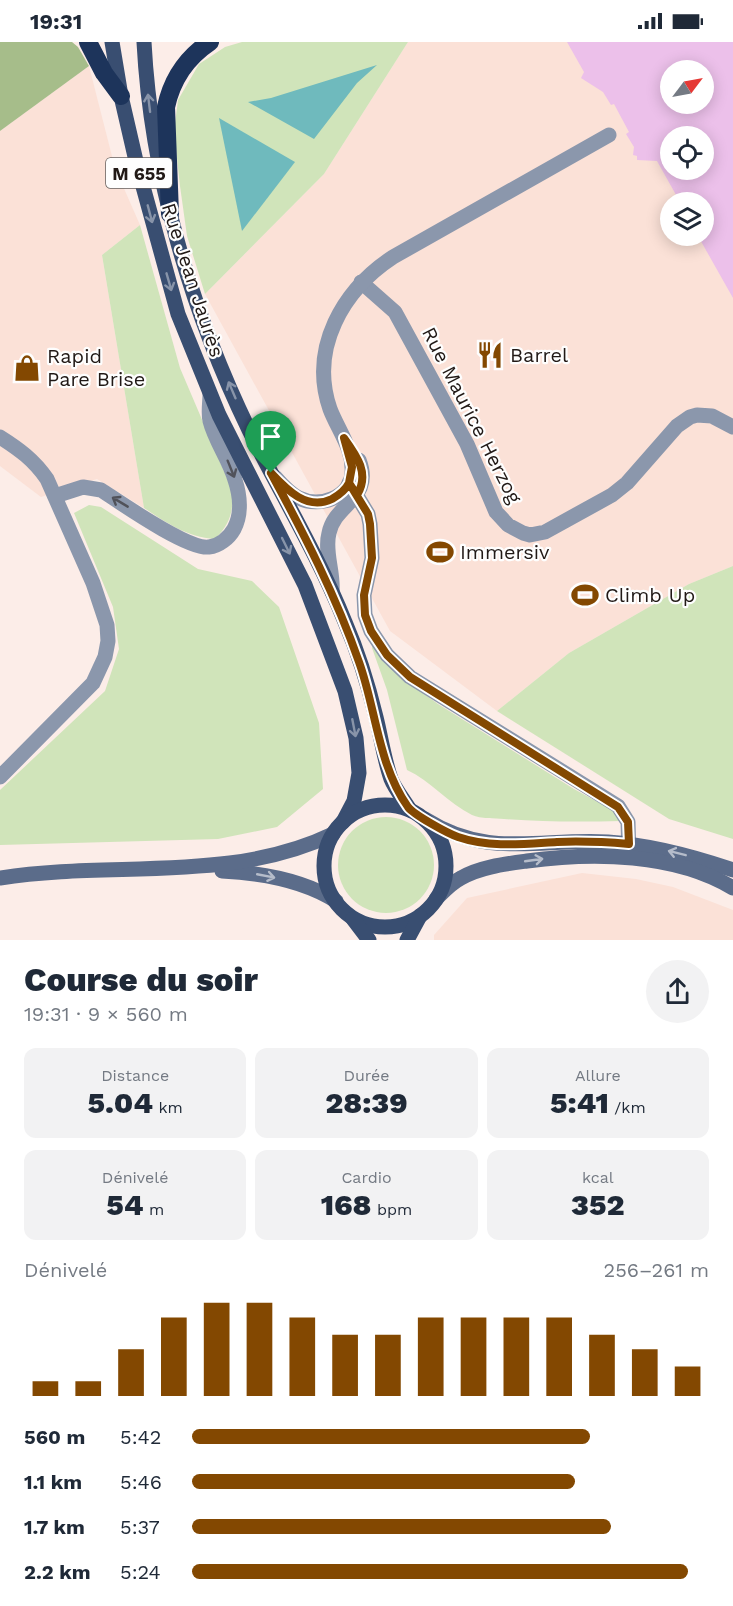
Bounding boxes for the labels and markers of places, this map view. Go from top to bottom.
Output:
restaurant icon: Barrel [475,340,505,370]
place label: Barrel [510,343,568,367]
place label: Rapid Pare Brise [47,344,145,391]
shop icon: Rapid Pare Brise [12,353,42,383]
pin [245,411,296,473]
sports icon: Immersiv [425,537,455,567]
place label: Immersiv [460,540,550,564]
sports icon: Climb Up [570,580,600,610]
place label: Climb Up [605,583,695,607]

